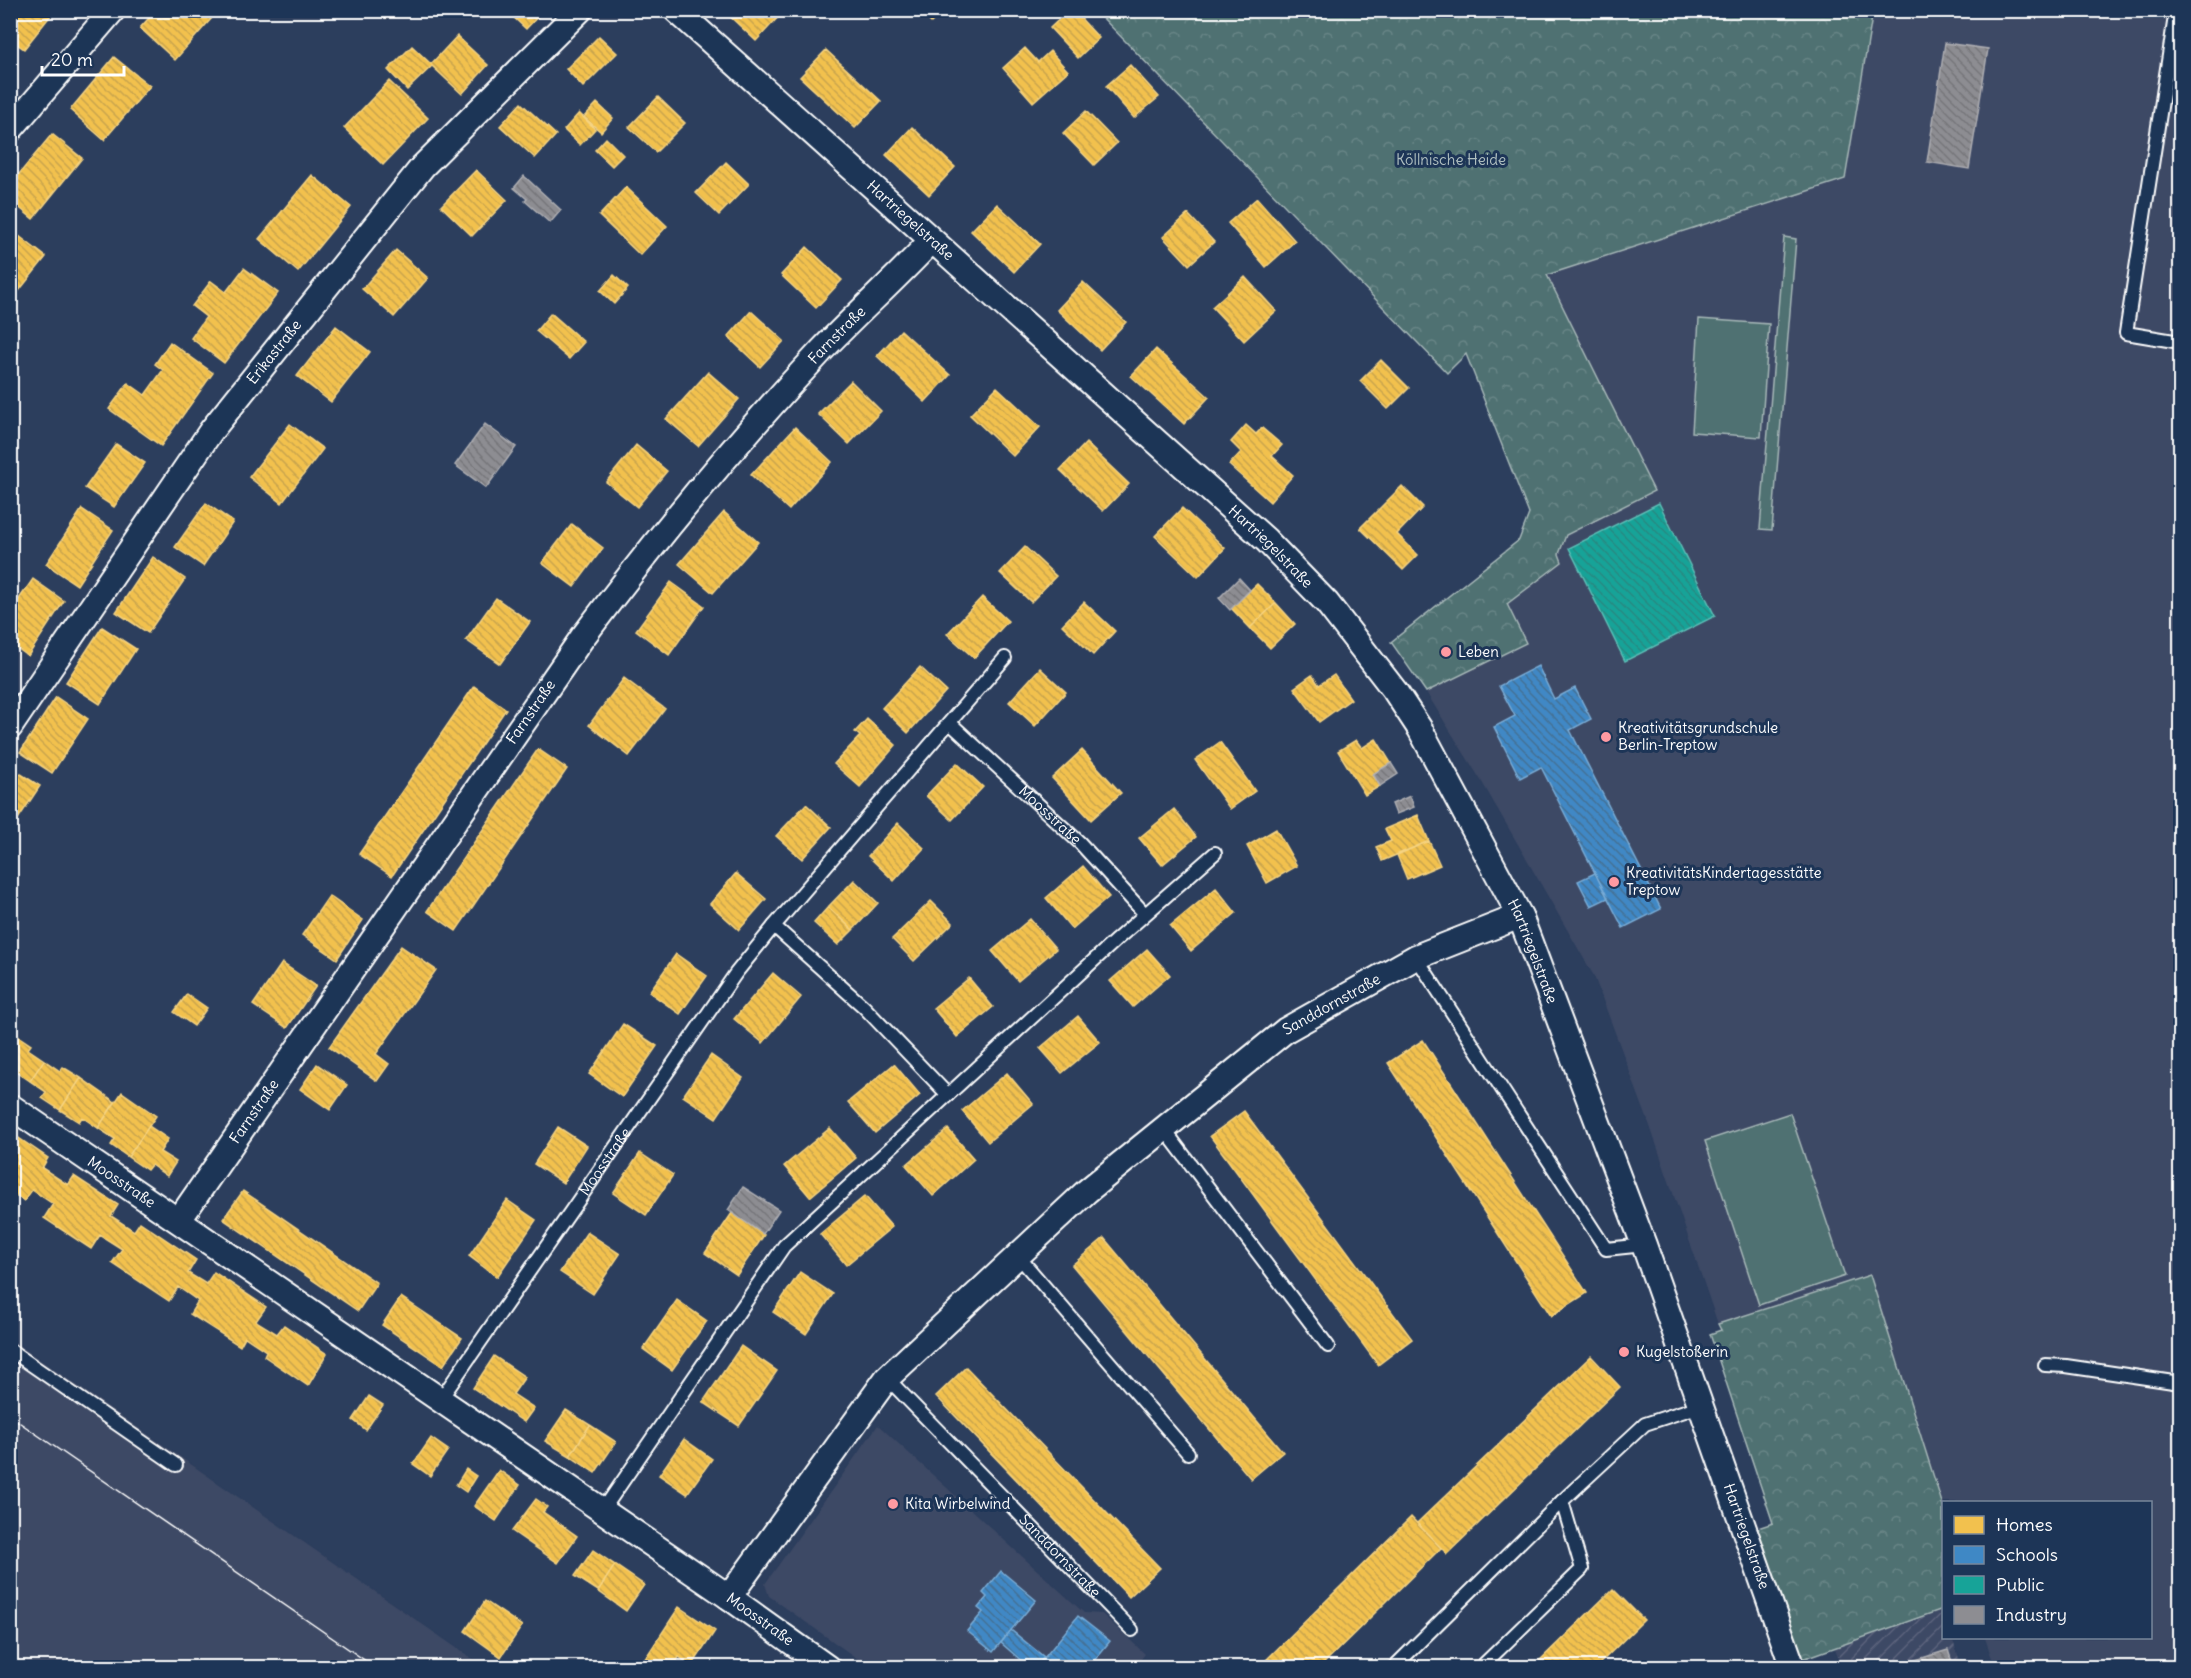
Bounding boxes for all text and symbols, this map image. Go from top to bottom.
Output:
scale bar [42,39,124,77]
text: 20 m [51,48,93,71]
park label: Köllnische Heide [1396,150,1506,169]
street label: Hartriegelstraße [863,176,958,264]
street label: Farnstraße [804,302,869,368]
street label: Erikastraße [242,316,305,388]
street label: Hartriegelstraße [1225,501,1317,592]
place label: Leben [1458,642,1499,661]
marker: Leben [1439,645,1453,659]
street label: Farnstraße [502,676,559,747]
place label: Kreativitätsgrundschule Berlin-Treptow [1618,718,1778,754]
marker: Kreativitätsgrundschule Berlin-Treptow [1599,730,1613,744]
street label: Moosstraße [1015,781,1086,848]
place label: KreativitätsKindertagesstätte Treptow [1626,863,1822,899]
marker: KreativitätsKindertagesstätte Treptow [1607,875,1621,889]
street label: Hartriegelstraße [1504,896,1562,1006]
street label: Sanddornstraße [1279,969,1384,1039]
street label: Farnstraße [225,1075,283,1147]
street label: Moosstraße [575,1124,635,1199]
street label: Moosstraße [84,1152,160,1212]
place label: Kugelstoßerin [1636,1342,1729,1361]
marker: Kugelstoßerin [1617,1345,1631,1359]
street label: Hartriegelstraße [1720,1481,1774,1592]
place label: Kita Wirbelwind [905,1494,1010,1513]
marker: Kita Wirbelwind [886,1497,900,1511]
legend [1942,1501,2152,1639]
street label: Sanddornstraße [1015,1510,1105,1601]
text: Homes [1996,1513,2053,1536]
text: Schools [1996,1543,2058,1566]
text: Public [1996,1573,2045,1596]
street label: Moosstraße [723,1588,798,1650]
text: Industry [1996,1603,2067,1626]

